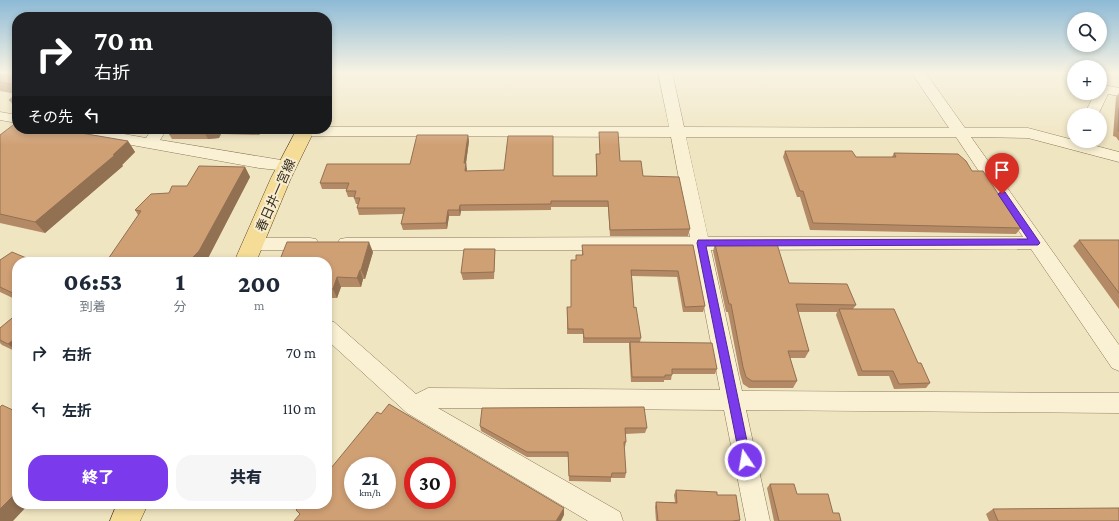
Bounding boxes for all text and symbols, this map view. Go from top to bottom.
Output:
map controls [1067,12,1107,148]
button: search [1067,12,1107,52]
text: 70 m [94,25,153,56]
icon: right [28,28,80,80]
button: + [1067,60,1107,100]
text: 右折 [94,63,130,83]
icon: left [81,104,103,126]
button: − [1067,108,1107,148]
text: その先 [28,109,73,125]
pin [985,153,1019,194]
street label: 春日井一宮線 [253,157,298,234]
icon: arrive [991,159,1013,181]
text: 06:53 [63,268,122,295]
text: 1 [175,268,185,295]
text: 200 [238,270,281,297]
text: m [254,298,265,313]
text: 到着 [80,299,106,314]
text: 分 [174,299,187,314]
icon: right [28,342,50,364]
text: 70 m [286,345,316,361]
text: 右折 [62,347,92,363]
icon: left [28,398,50,420]
text: 110 m [283,401,316,417]
text: 左折 [62,403,92,419]
position arrow [724,439,766,481]
button: 終了 [28,455,168,501]
button: 共有 [176,455,316,501]
speed limit sign: 30 [404,457,456,509]
text: 21 [361,467,379,489]
text: km/h [359,487,381,498]

